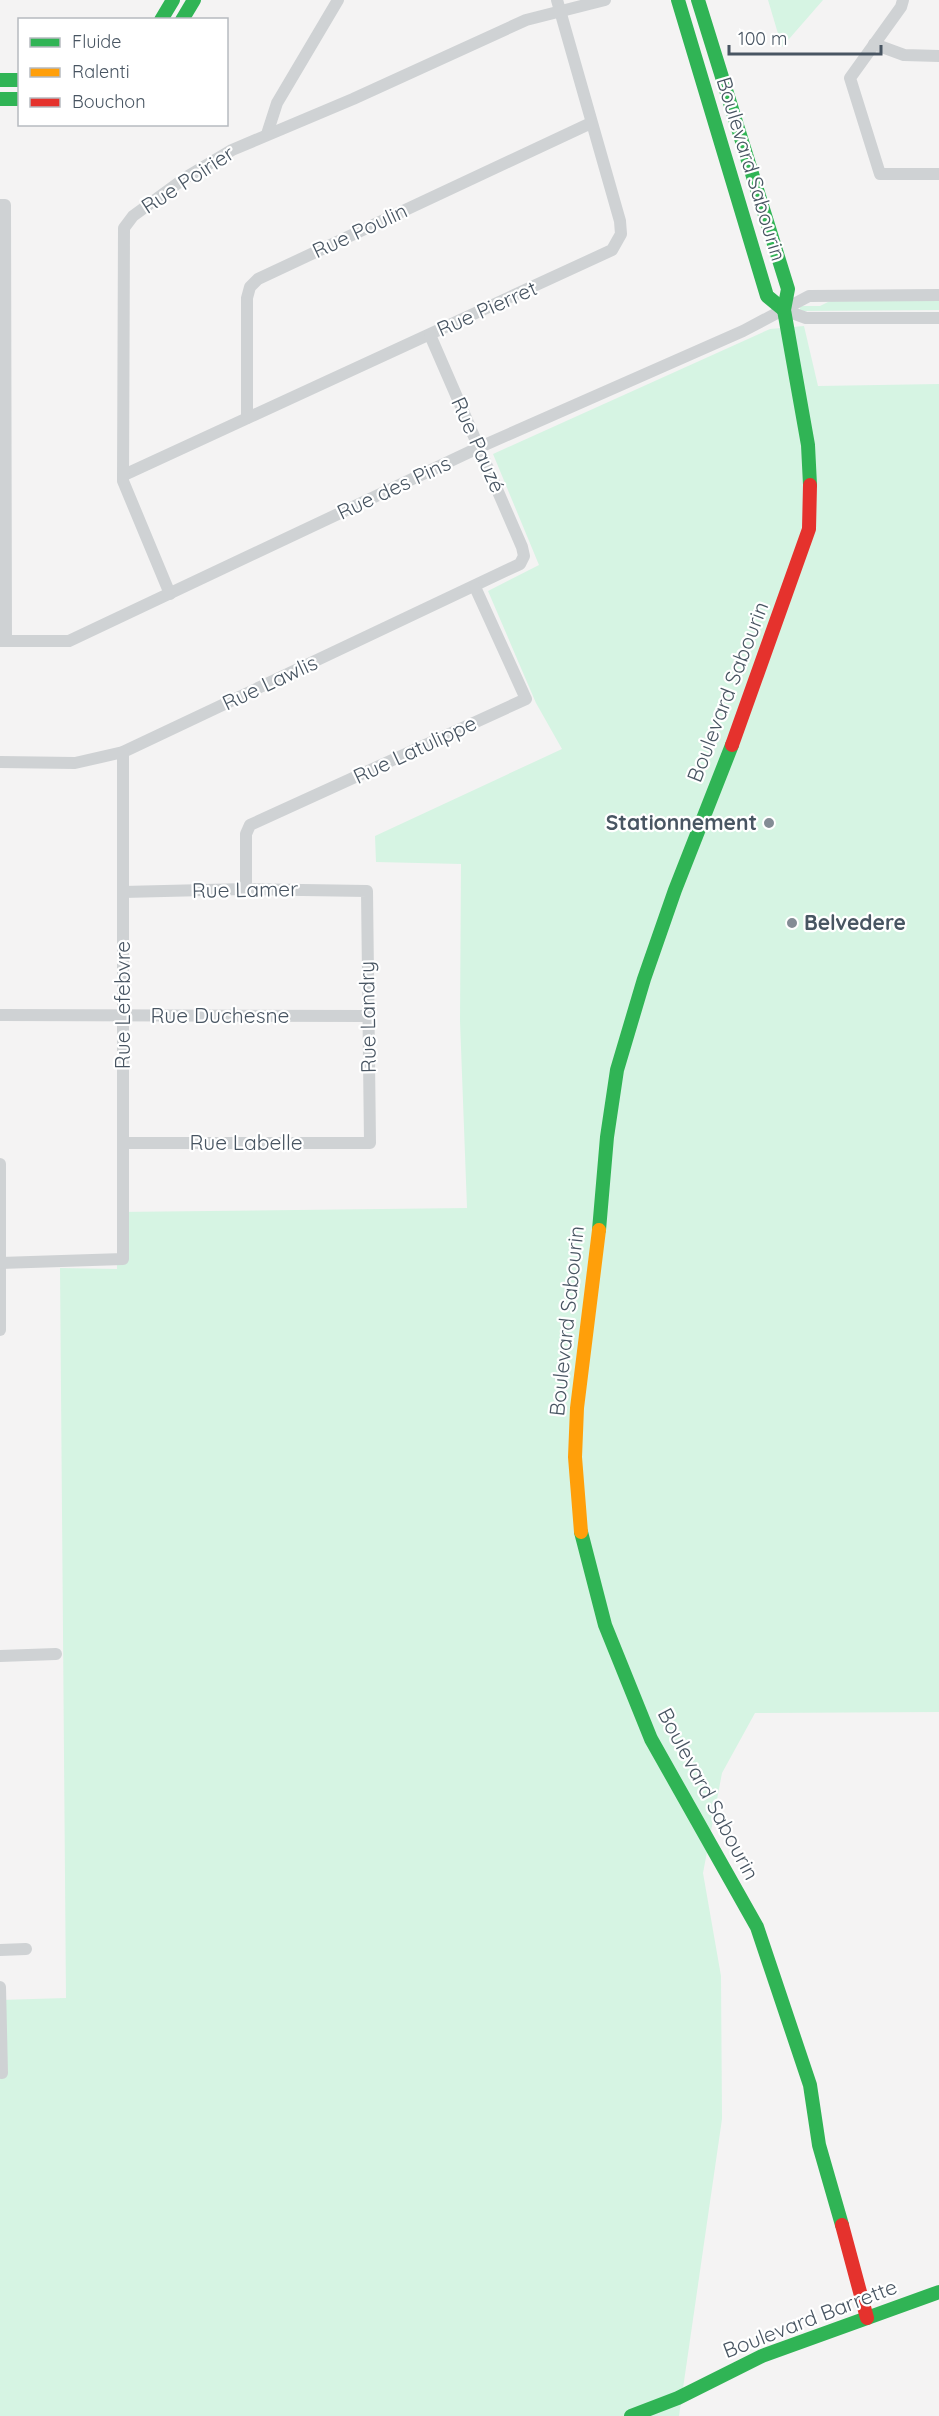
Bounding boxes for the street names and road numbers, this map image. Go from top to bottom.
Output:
street label: Boulevard Sabourin [712,74,792,264]
street label: Rue Poirier [136,140,239,219]
street label: Rue Poulin [308,197,411,263]
street label: Rue Pierret [432,274,541,342]
street label: Rue Pauzé [446,393,512,496]
street label: Rue des Pins [333,449,455,525]
street label: Boulevard Sabourin [681,598,773,786]
street label: Rue Lawlis [218,649,321,715]
street label: Rue Latulippe [349,709,480,789]
street label: Rue Lamer [192,875,298,903]
street label: Rue Lefebvre [109,941,135,1069]
street label: Rue Landry [353,961,381,1073]
street label: Rue Duchesne [151,1002,289,1028]
street label: Rue Labelle [189,1129,303,1155]
street label: Boulevard Sabourin [543,1224,589,1417]
street label: Boulevard Sabourin [653,1703,765,1884]
street label: Boulevard Barrette [719,2273,900,2363]

